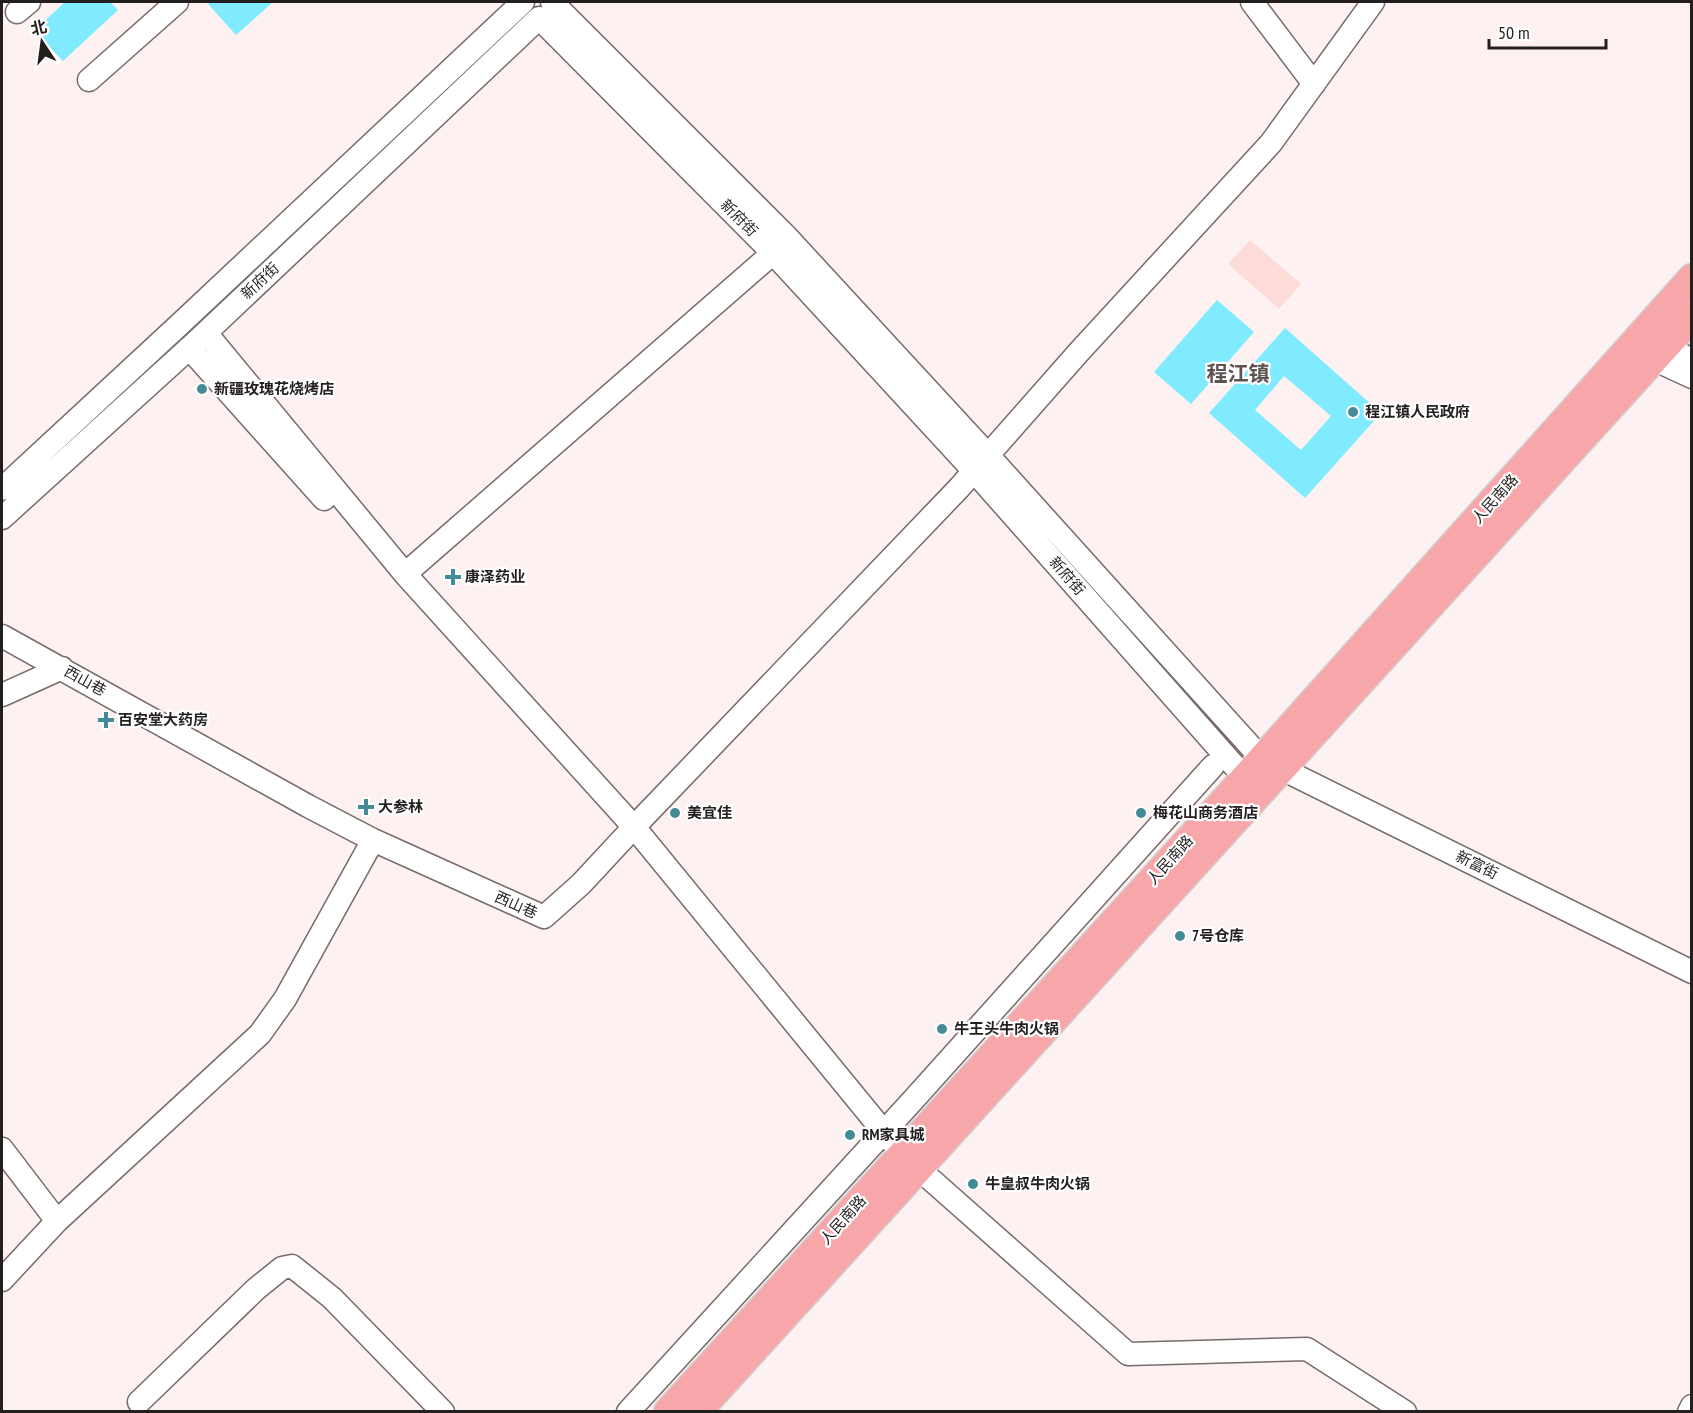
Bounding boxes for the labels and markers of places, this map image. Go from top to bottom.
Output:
place label: 新疆玫瑰花烧烤店 [214,379,334,398]
marker: 新疆玫瑰花烧烤店 [195,382,209,396]
place label: 程江镇人民政府 [1365,402,1470,421]
marker: 程江镇人民政府 [1346,405,1360,419]
place label: 康泽药业 [465,567,525,586]
marker: 康泽药业 [446,570,460,584]
place label: 百安堂大药房 [118,710,208,729]
marker: 百安堂大药房 [99,713,113,727]
place label: 大参林 [378,797,423,816]
marker: 大参林 [359,800,373,814]
place label: 美宜佳 [687,803,732,822]
place label: 梅花山商务酒店 [1153,803,1258,822]
marker: 美宜佳 [668,806,682,820]
marker: 梅花山商务酒店 [1134,806,1148,820]
place label: 7号仓库 [1192,926,1244,945]
marker: 7号仓库 [1173,929,1187,943]
place label: 牛王头牛肉火锅 [954,1019,1059,1038]
marker: 牛王头牛肉火锅 [935,1022,949,1036]
place label: RM家具城 [862,1125,925,1144]
marker: RM家具城 [843,1128,857,1142]
place label: 牛皇叔牛肉火锅 [985,1174,1090,1193]
marker: 牛皇叔牛肉火锅 [966,1177,980,1191]

